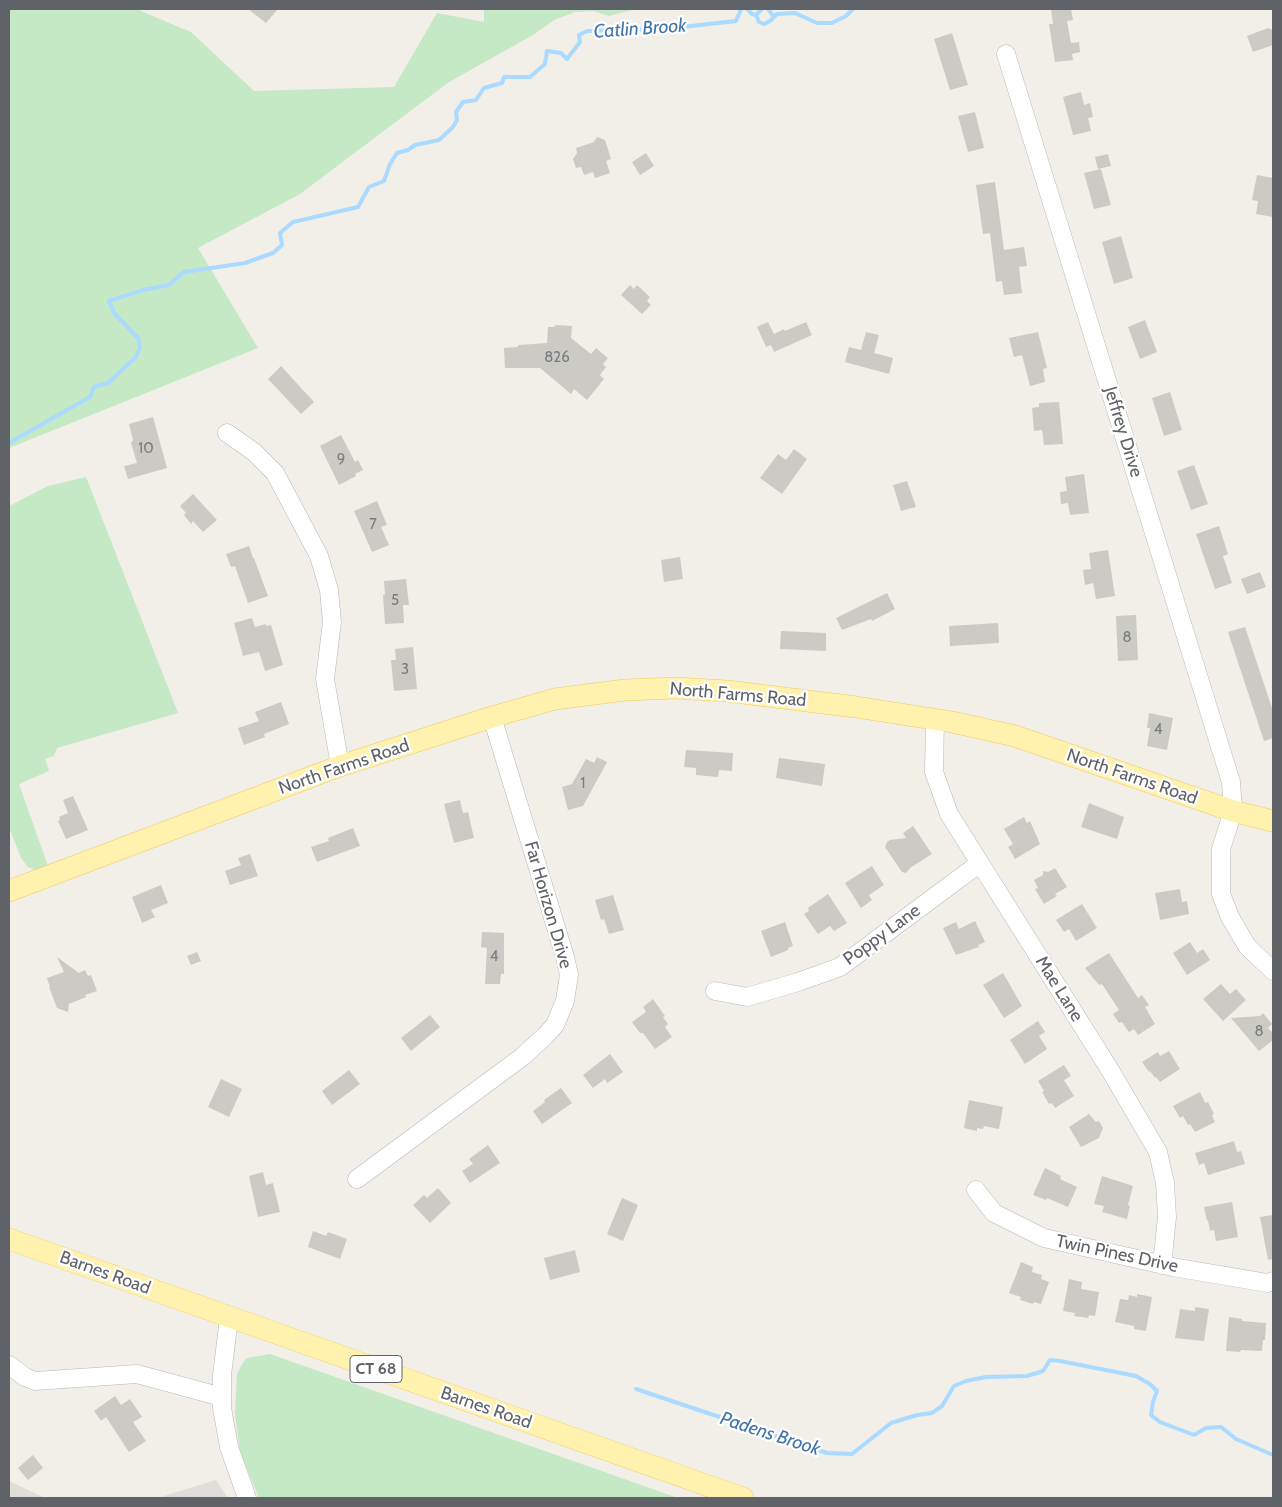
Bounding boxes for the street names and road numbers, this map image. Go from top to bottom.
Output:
street label: Jeffrey Drive [1099,384,1147,480]
street label: North Farms Road [669,678,807,712]
street label: North Farms Road [276,734,412,800]
street label: North Farms Road [1064,744,1200,810]
street label: Far Horizon Drive [520,839,576,971]
street label: Poppy Lane [839,900,925,970]
street label: Mae Lane [1030,952,1088,1026]
street label: Twin Pines Drive [1054,1231,1180,1277]
street label: Barnes Road [57,1247,153,1299]
road number: CT 68 [350,1356,402,1382]
street label: Barnes Road [438,1382,534,1434]

